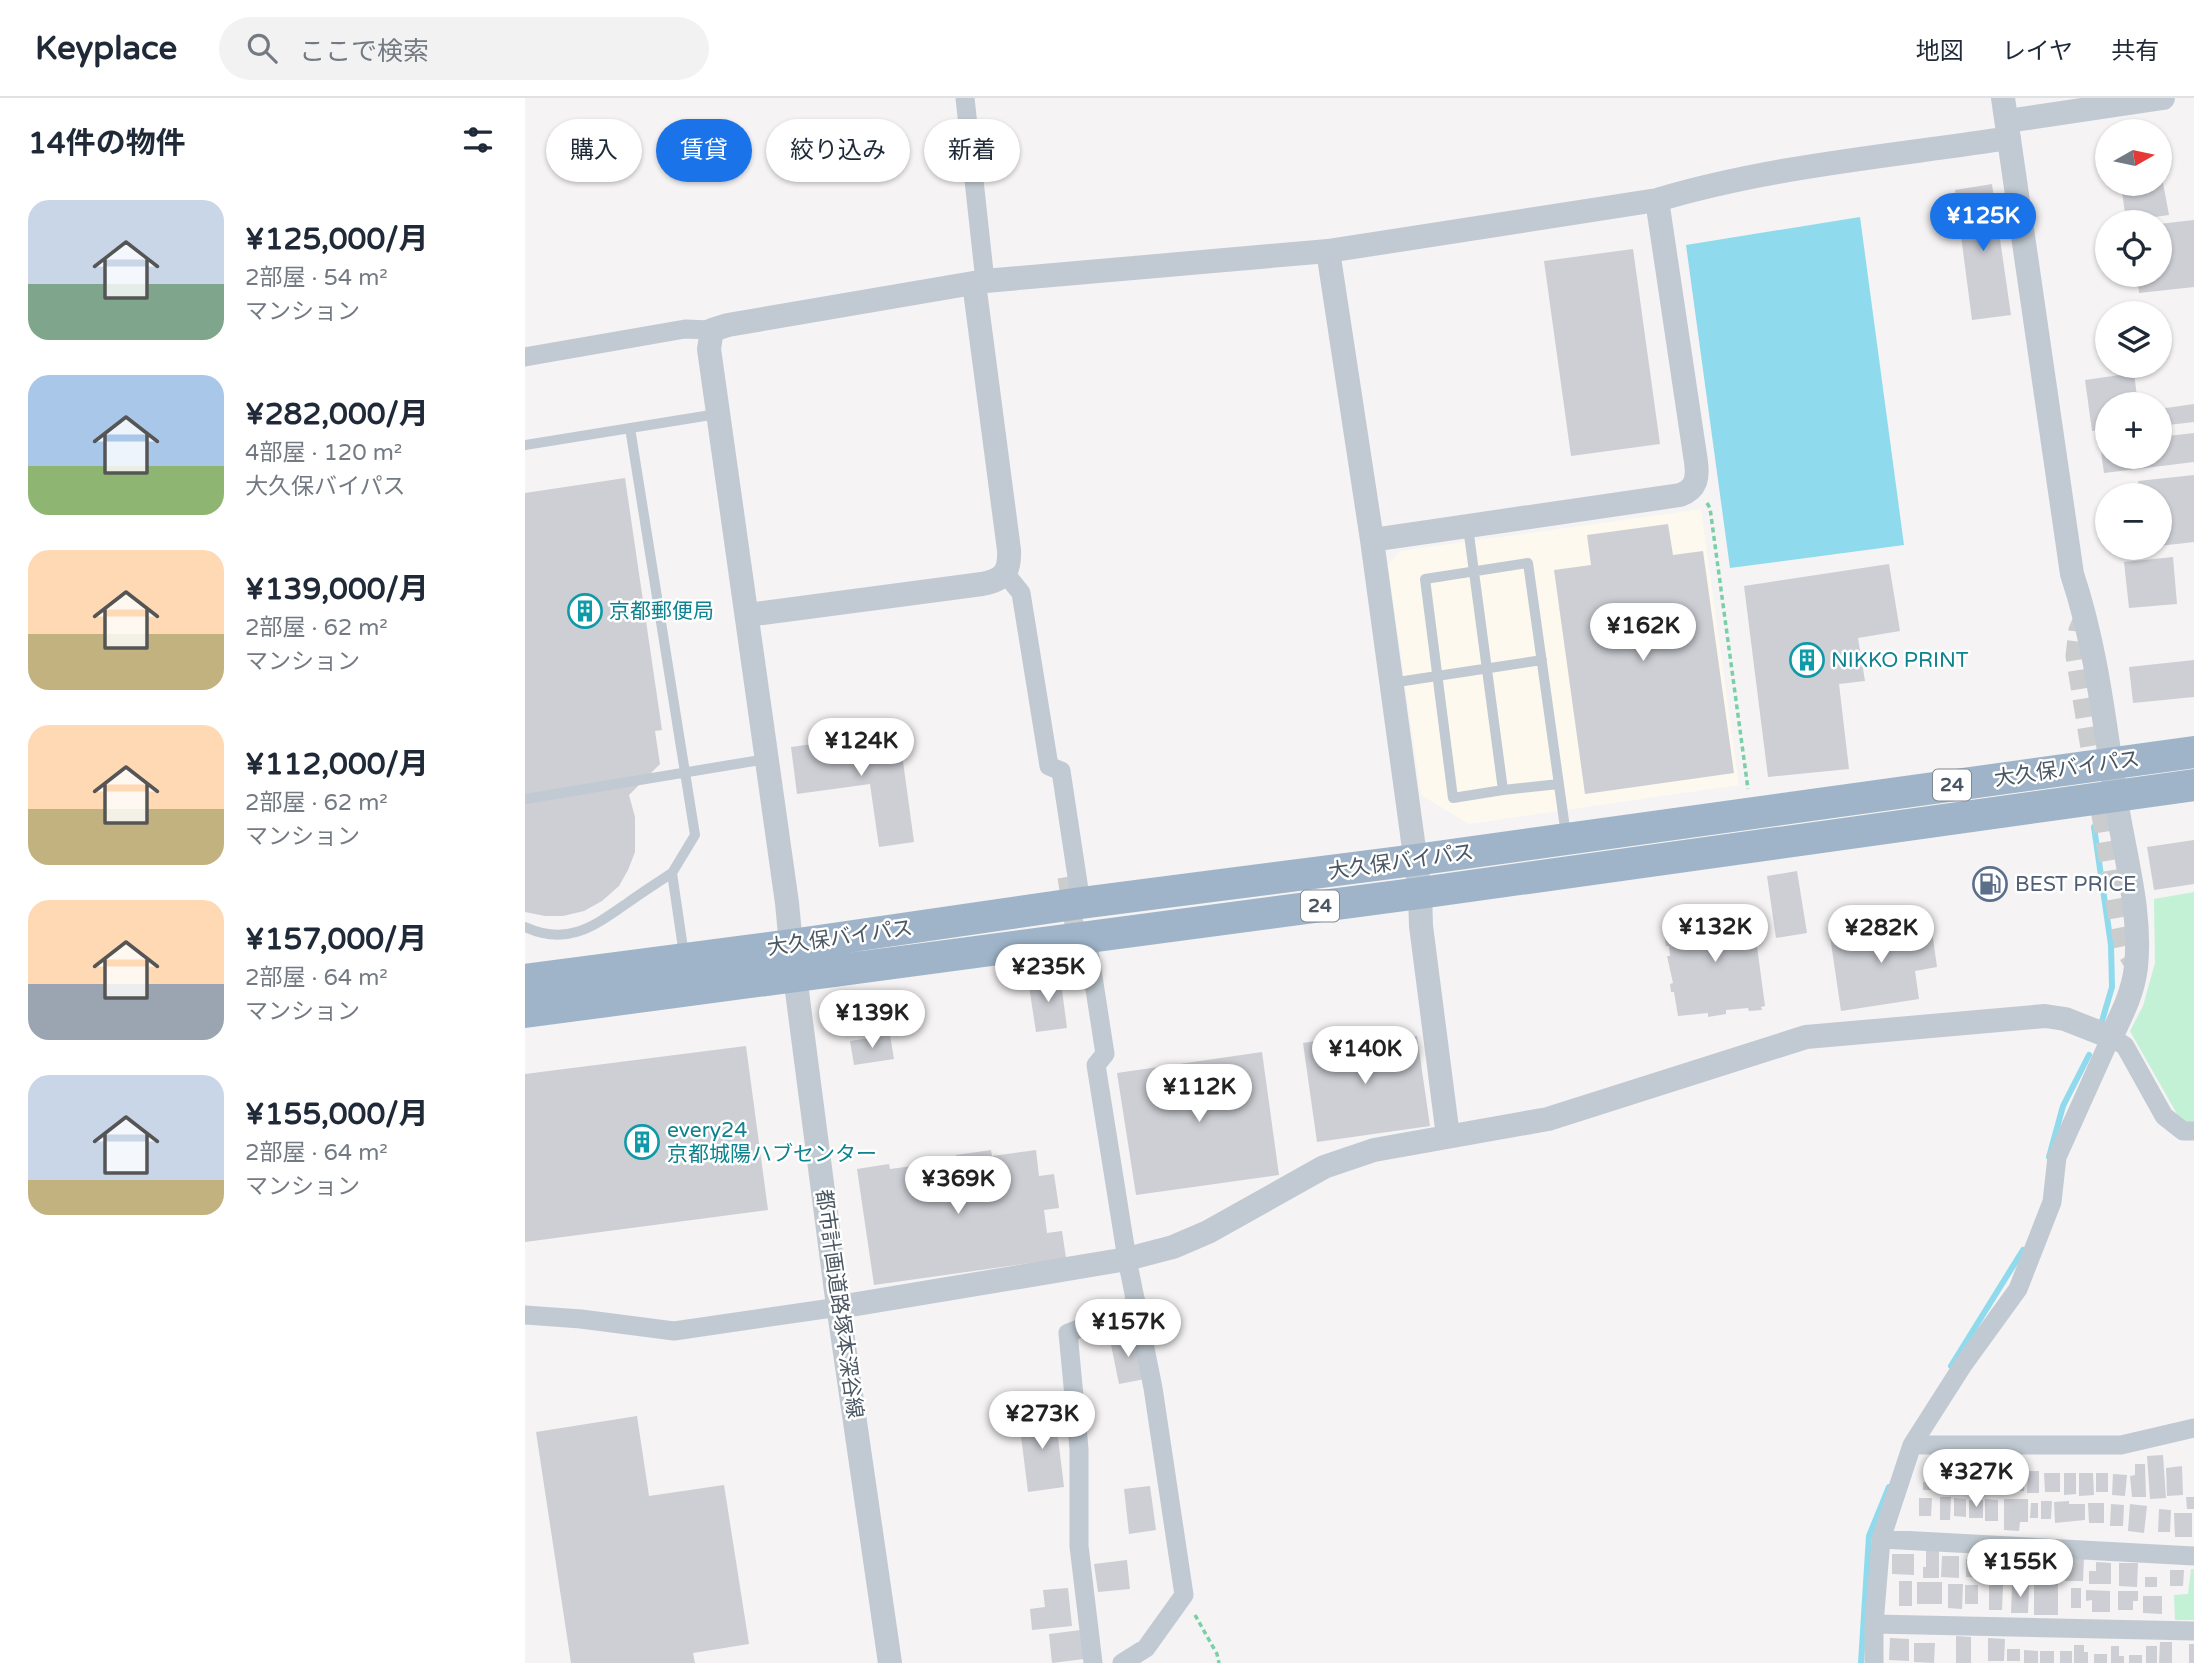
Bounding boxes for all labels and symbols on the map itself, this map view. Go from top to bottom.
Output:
north arrow [2095,119,2172,196]
pin: ¥125K [1934,194,2032,253]
building icon: 京都郵便局 [566,592,604,630]
place label: 京都郵便局 [609,599,714,624]
pin: ¥162K [1594,603,1692,663]
building icon: NIKKO PRINT [1788,641,1826,679]
place label: NIKKO PRINT [1831,648,1969,673]
pin: ¥124K [812,718,910,778]
street label: 大久保バイパス [1993,746,2141,792]
road number: 24 [1933,770,1971,800]
street label: 大久保バイパス [1327,839,1475,885]
fuel station icon: BEST PRICE [1971,865,2009,903]
place label: BEST PRICE [2015,872,2136,897]
road number: 24 [1301,890,1339,922]
pin: ¥132K [1666,904,1764,964]
pin: ¥282K [1832,906,1930,965]
street label: 大久保バイパス [766,915,914,961]
pin: ¥235K [999,944,1097,1004]
pin: ¥139K [823,990,921,1050]
pin: ¥140K [1316,1026,1414,1086]
pin: ¥112K [1150,1065,1248,1124]
place label: every24 京都城陽ハブセンター [667,1118,877,1167]
building icon: every24 京都城陽ハブセンター [623,1123,661,1161]
pin: ¥369K [909,1156,1007,1216]
street label: 都市計画道路塚本深谷線 [811,1188,867,1420]
pin: ¥157K [1079,1300,1177,1359]
pin: ¥273K [993,1392,1091,1451]
pin: ¥327K [1927,1450,2025,1509]
pin: ¥155K [1971,1540,2069,1599]

